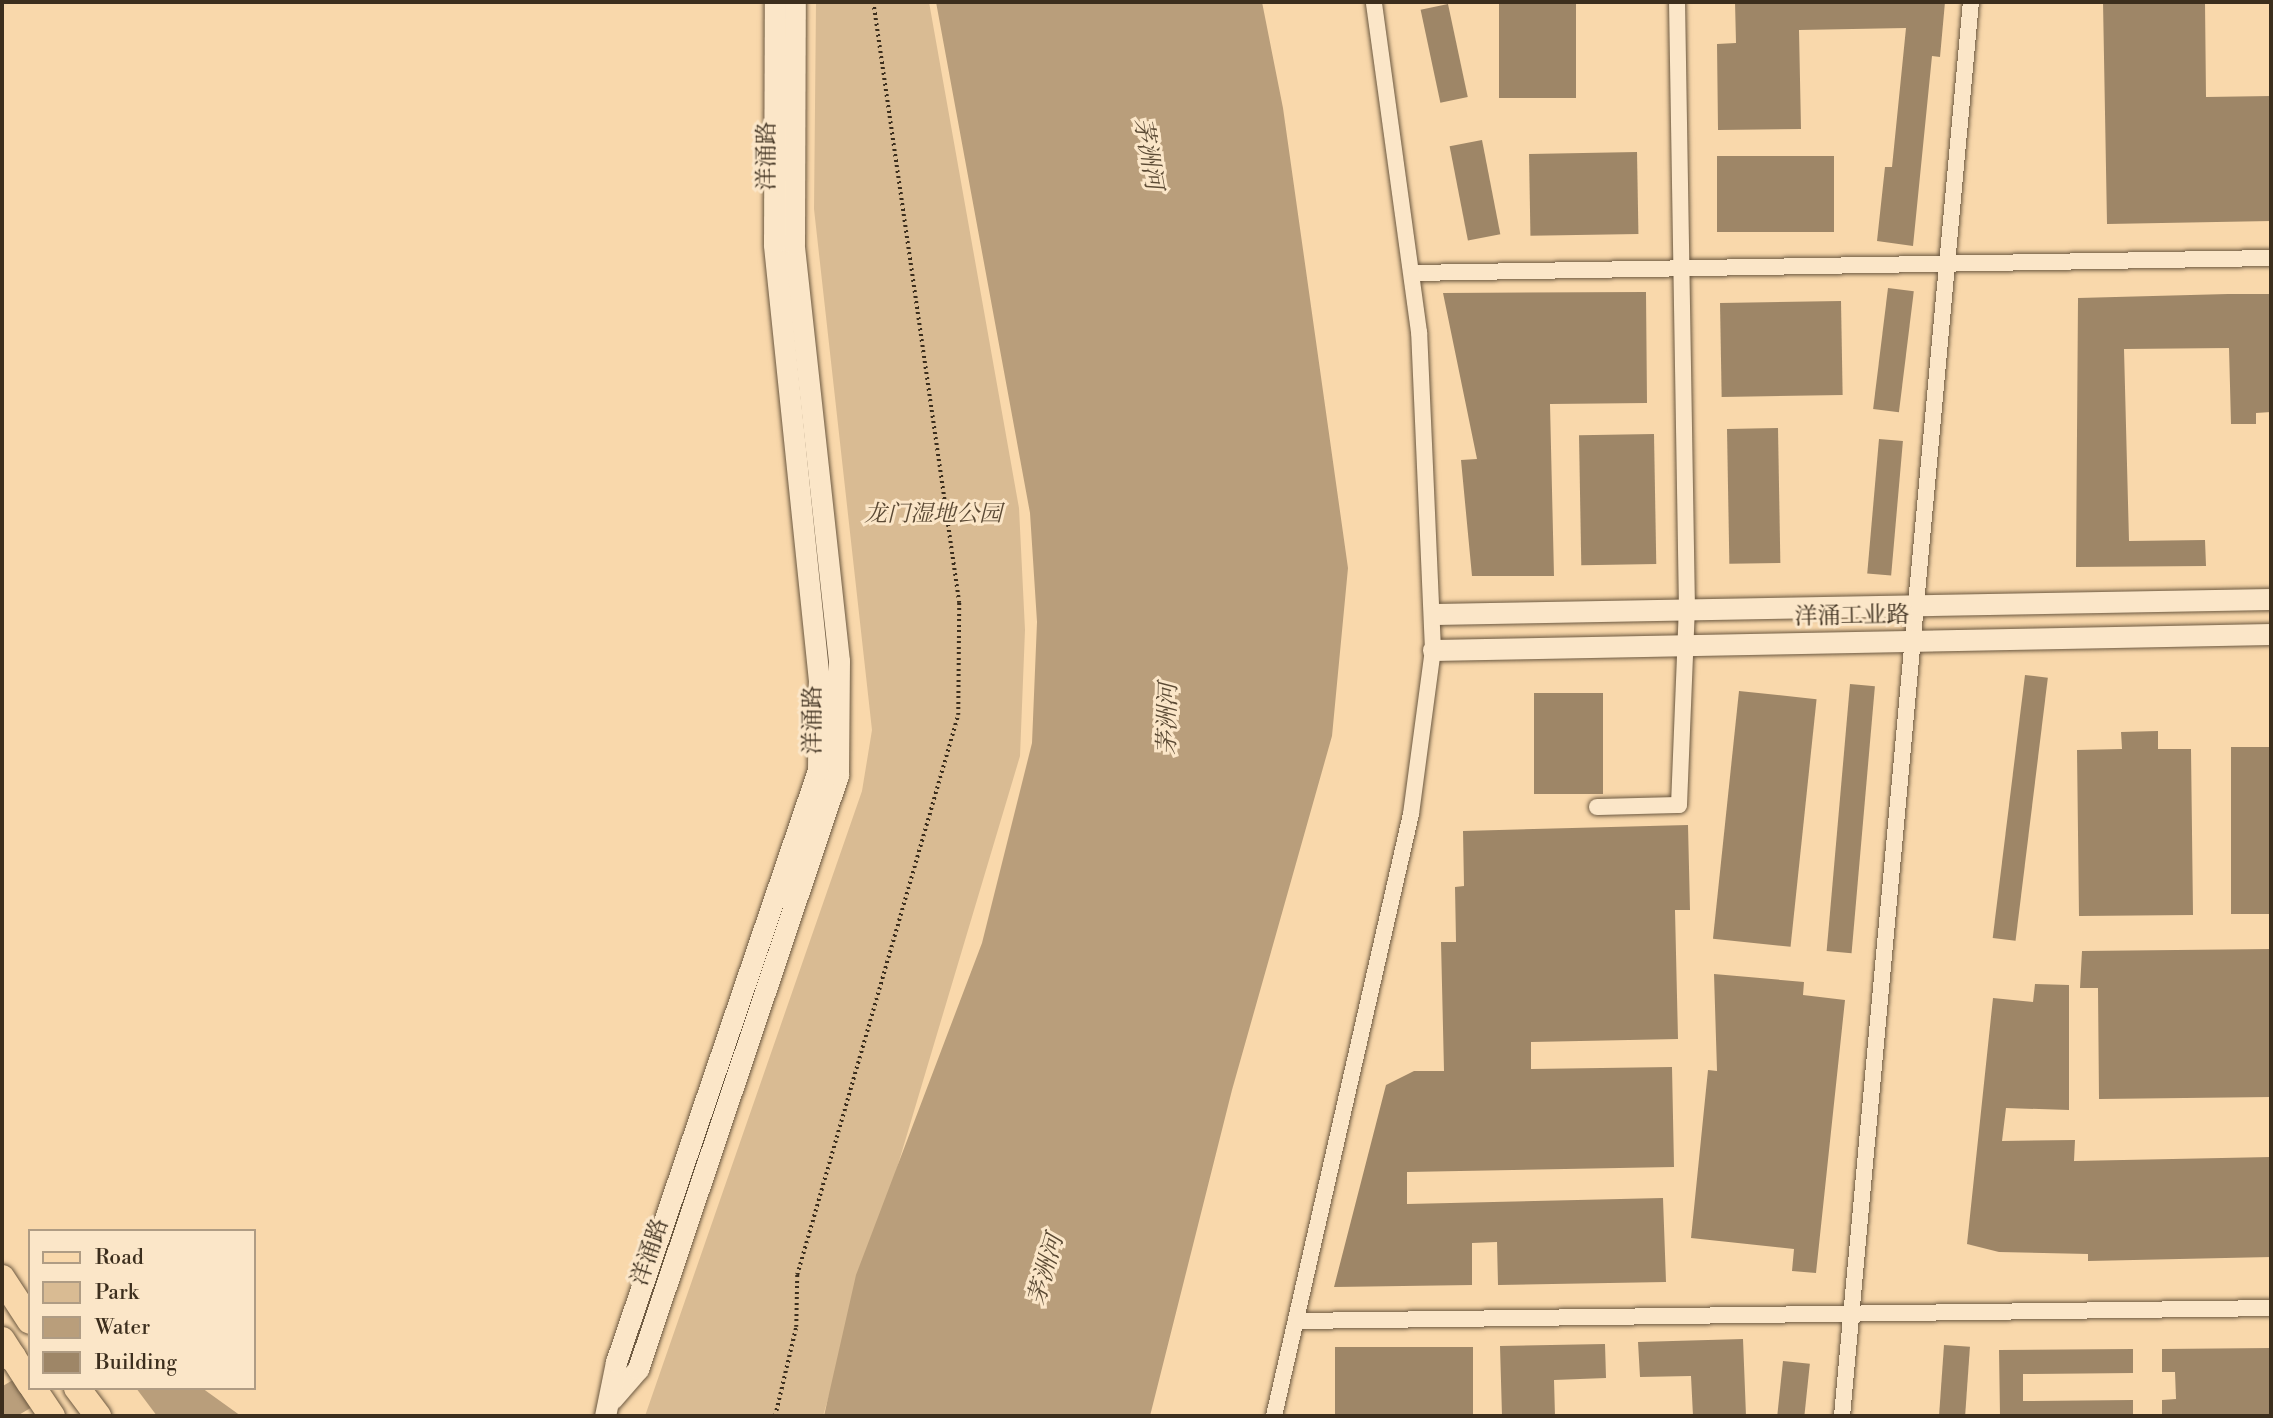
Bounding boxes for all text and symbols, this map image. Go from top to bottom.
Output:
water label: 茅洲河 [1127,116,1167,192]
street label: 洋涌路 [753,122,781,190]
park label: 龙门湿地公园 [864,500,1002,528]
street label: 洋涌工业路 [1794,601,1910,631]
water label: 茅洲河 [1154,683,1184,755]
street label: 洋涌路 [799,686,827,754]
street label: 洋涌路 [626,1215,674,1289]
legend [28,1229,256,1390]
water label: 茅洲河 [1023,1231,1071,1309]
text: Road [95,1245,144,1271]
text: Park [95,1280,139,1306]
text: Water [95,1315,150,1341]
text: Building [95,1350,177,1376]

